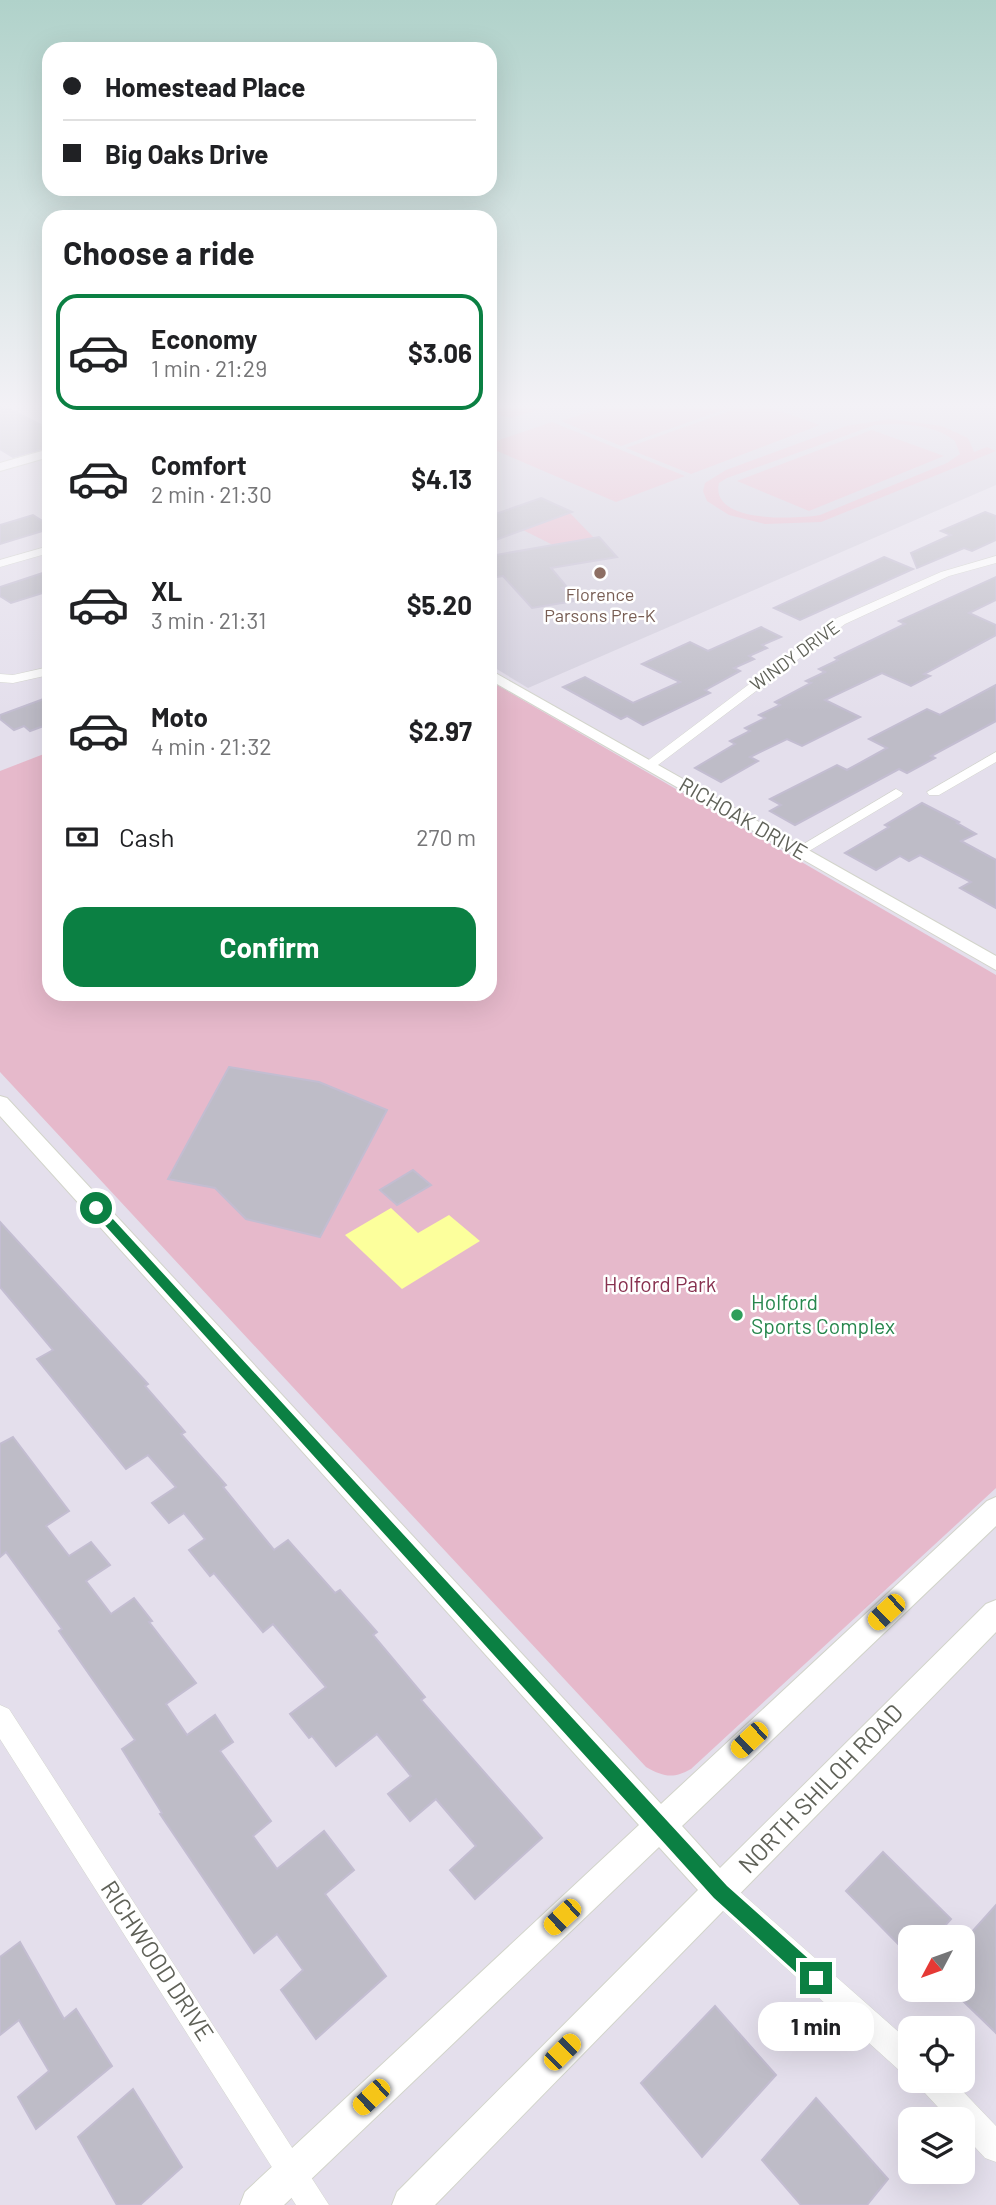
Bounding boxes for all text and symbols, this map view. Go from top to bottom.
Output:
text: Homestead Place [105,71,306,102]
text: Big Oaks Drive [105,138,269,169]
text: Choose a ride [63,233,255,271]
icon: car [67,321,130,384]
text: Economy [151,323,257,354]
text: $3.06 [408,337,472,368]
text: 1 min · 21:29 [151,354,267,382]
icon: car [67,447,130,510]
text: Comfort [151,449,247,480]
text: $4.13 [411,463,472,494]
text: 2 min · 21:30 [151,480,272,508]
marker: Florence Parsons Pre-K [592,565,608,581]
icon: car [67,573,130,636]
text: XL [151,575,182,606]
place label: Florence Parsons Pre-K [544,583,656,626]
text: $5.20 [407,589,472,620]
text: 3 min · 21:31 [151,606,266,634]
street label: WINDY DRIVE [745,615,843,695]
icon: car [67,699,130,762]
text: Moto [151,701,208,732]
text: $2.97 [409,715,472,746]
text: 4 min · 21:32 [151,732,272,760]
street label: RICHOAK DRIVE [675,771,812,864]
icon: cash [63,818,101,856]
text: Cash [119,821,174,852]
text: 270 m [416,823,476,851]
button: Confirm [63,907,476,987]
route start [80,1192,112,1224]
park label: Holford Park [604,1271,716,1296]
place label: Holford Sports Complex [751,1289,895,1338]
marker: Holford Sports Complex [729,1307,745,1323]
car [864,1590,909,1634]
street label: NORTH SHILOH ROAD [732,1697,908,1879]
car [727,1718,772,1762]
street label: RICHWOOD DRIVE [96,1875,221,2046]
car [540,1895,585,1939]
north arrow [898,1925,975,2002]
map controls [898,1925,975,2184]
route end [800,1962,832,1994]
callout: 1 min [758,2002,874,2052]
text: 1 min [791,2012,841,2040]
button: locate [898,2016,975,2093]
car [540,2030,585,2074]
car [349,2075,394,2119]
button: layers [898,2107,975,2184]

